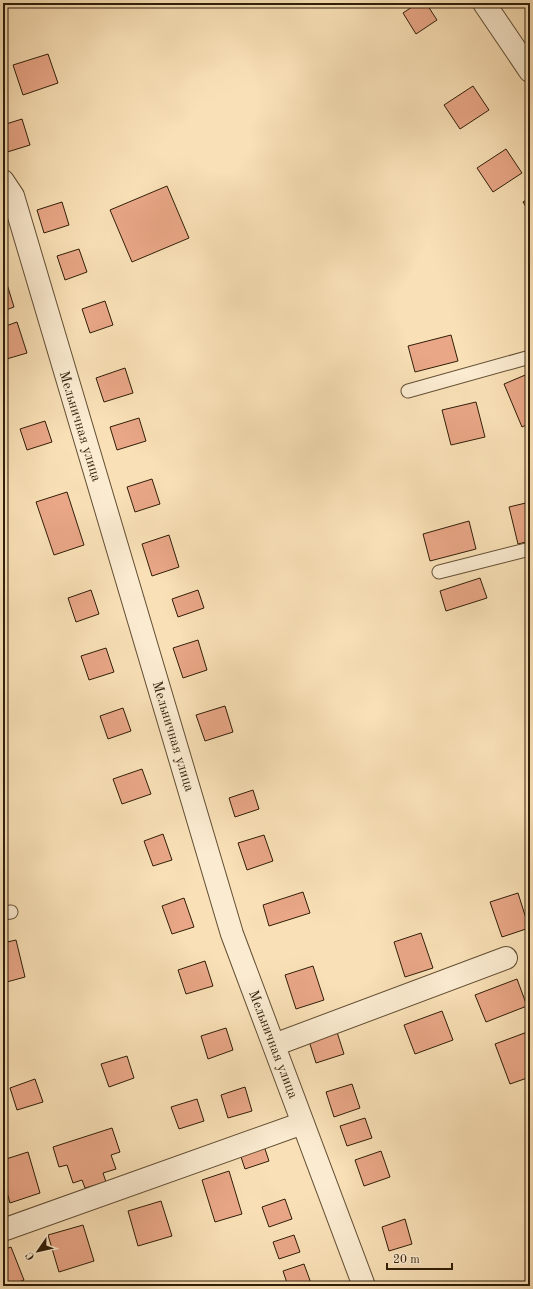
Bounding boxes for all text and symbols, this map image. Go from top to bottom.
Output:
street label: Мельничная улица [57,369,104,483]
street label: Мельничная улица [150,679,197,793]
street label: Мельничная улица [246,988,300,1101]
north arrow [18,1231,58,1271]
scale bar [387,1245,452,1271]
text: С [24,1250,38,1262]
text: 20 m [393,1254,420,1266]

